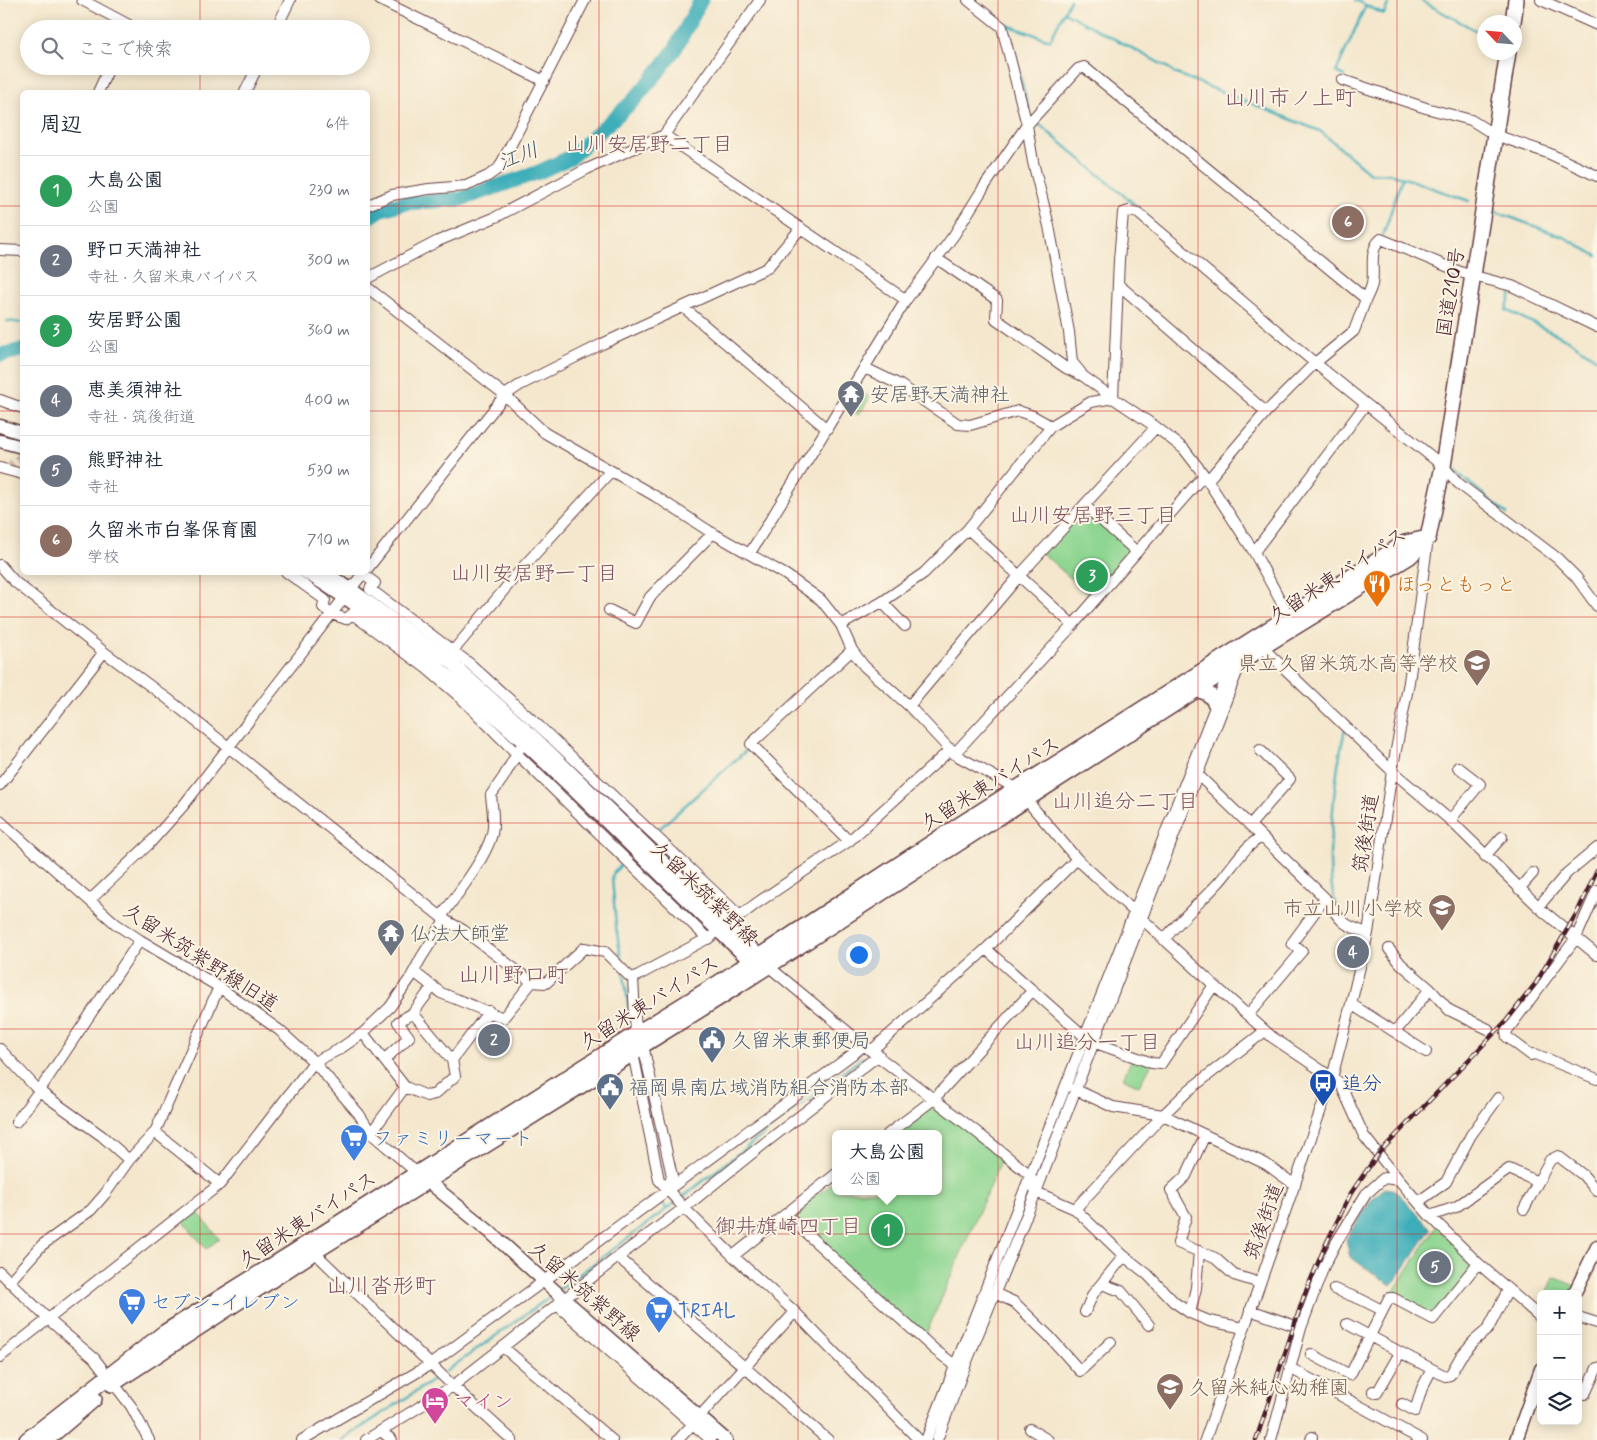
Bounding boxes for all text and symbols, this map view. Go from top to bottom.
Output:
north arrow [1477,15,1522,60]
search box [20,20,370,75]
icon: search [38,34,66,62]
text: ここで検索 [78,37,173,62]
district label: 山川市ノ上町 [1224,85,1356,113]
text: 周辺 [40,111,82,139]
text: 6件 [326,114,350,135]
district label: 山川安居野二丁目 [565,131,733,159]
water label: 江川 [494,136,543,178]
text: 大島公園 [87,168,163,193]
text: 1 [52,180,60,201]
text: 230 m [309,180,350,201]
text: 公園 [87,197,119,218]
pin: 6 [1332,203,1364,241]
text: 野口天満神社 [87,238,201,263]
street label: 国道210号 [1431,245,1472,339]
text: 2 [52,250,60,271]
text: 300 m [307,250,350,271]
text: 寺社 · 久留米東バイパス [87,267,259,288]
text: 安居野公園 [87,308,182,333]
text: 3 [52,320,60,341]
text: 360 m [307,320,350,341]
text: 公園 [87,337,119,358]
text: 恵美須神社 [87,378,182,403]
temple icon: 安居野天満神社 [836,379,866,418]
place label: 安居野天満神社 [870,382,1010,409]
text: 4 [51,390,61,411]
text: 400 m [305,390,350,411]
text: 寺社 · 筑後街道 [87,407,195,428]
text: 熊野神社 [87,448,163,473]
text: 5 [51,460,61,481]
text: 530 m [307,460,350,481]
text: 寺社 [87,477,119,498]
district label: 山川安居野三丁目 [1009,502,1177,530]
text: 久留米市白峯保育園 [87,518,258,543]
street label: 久留米東バイパス [1264,521,1412,631]
text: 6 [52,530,60,551]
text: 710 m [307,530,350,551]
text: 学校 [87,547,119,568]
pin: 3 [1076,557,1108,595]
district label: 山川安居野一丁目 [450,560,618,588]
restaurant icon: ほっともっと [1362,569,1392,608]
place label: ほっともっと [1396,572,1516,599]
school or university icon: 県立久留米筑水高等学校 [1462,648,1492,687]
place label: 県立久留米筑水高等学校 [1238,651,1458,678]
street label: 久留米東バイパス [916,731,1066,838]
district label: 山川追分二丁目 [1052,788,1199,816]
street label: 筑後街道 [1347,792,1386,875]
street label: 久留米筑紫野線 [644,836,764,952]
school or university icon: 市立山川小学校 [1427,893,1457,932]
place label: 市立山川小学校 [1283,896,1423,923]
street label: 久留米筑紫野線旧道 [117,898,283,1019]
temple icon: 仏法大師堂 [376,918,406,957]
place label: 仏法大師堂 [410,921,510,948]
pin: 4 [1337,933,1369,971]
your location [846,942,872,968]
street label: 久留米東バイパス [575,950,725,1057]
district label: 山川野口町 [458,962,568,990]
pin: 2 [478,1021,510,1059]
public building icon: 久留米東郵便局 [697,1025,727,1064]
place label: 久留米東郵便局 [731,1028,871,1055]
district label: 山川追分一丁目 [1014,1029,1161,1057]
bus stop icon: 追分 [1308,1068,1338,1107]
place label: 追分 [1342,1071,1382,1098]
public building icon: 福岡県南広域消防組合消防本部 [595,1072,625,1111]
place label: 福岡県南広域消防組合消防本部 [629,1075,909,1102]
supermarket icon: ファミリーマート [339,1123,369,1162]
place label: ファミリーマート [373,1126,533,1153]
popup [832,1130,942,1195]
text: 大島公園 [849,1140,925,1165]
street label: 久留米東バイパス [234,1165,382,1275]
text: 公園 [849,1169,881,1190]
street label: 筑後街道 [1238,1179,1291,1264]
pin: 1 [871,1211,903,1249]
district label: 御井旗崎四丁目 [715,1213,862,1241]
street label: 久留米筑紫野線 [522,1236,646,1348]
pin: 5 [1419,1248,1451,1286]
district label: 山川沓形町 [326,1273,436,1301]
supermarket icon: セブン-イレブン [117,1287,147,1326]
place label: セブン-イレブン [151,1290,300,1317]
map controls [1537,1290,1582,1425]
button: + [1537,1290,1582,1335]
supermarket icon: TRIAL [644,1295,674,1334]
place label: TRIAL [678,1298,736,1325]
button: − [1537,1335,1582,1380]
school or university icon: 久留米純心幼稚園 [1155,1372,1185,1411]
place label: 久留米純心幼稚園 [1189,1375,1349,1402]
button: layers [1537,1380,1582,1425]
hotel icon: マイン [420,1386,450,1425]
place label: マイン [454,1389,513,1416]

